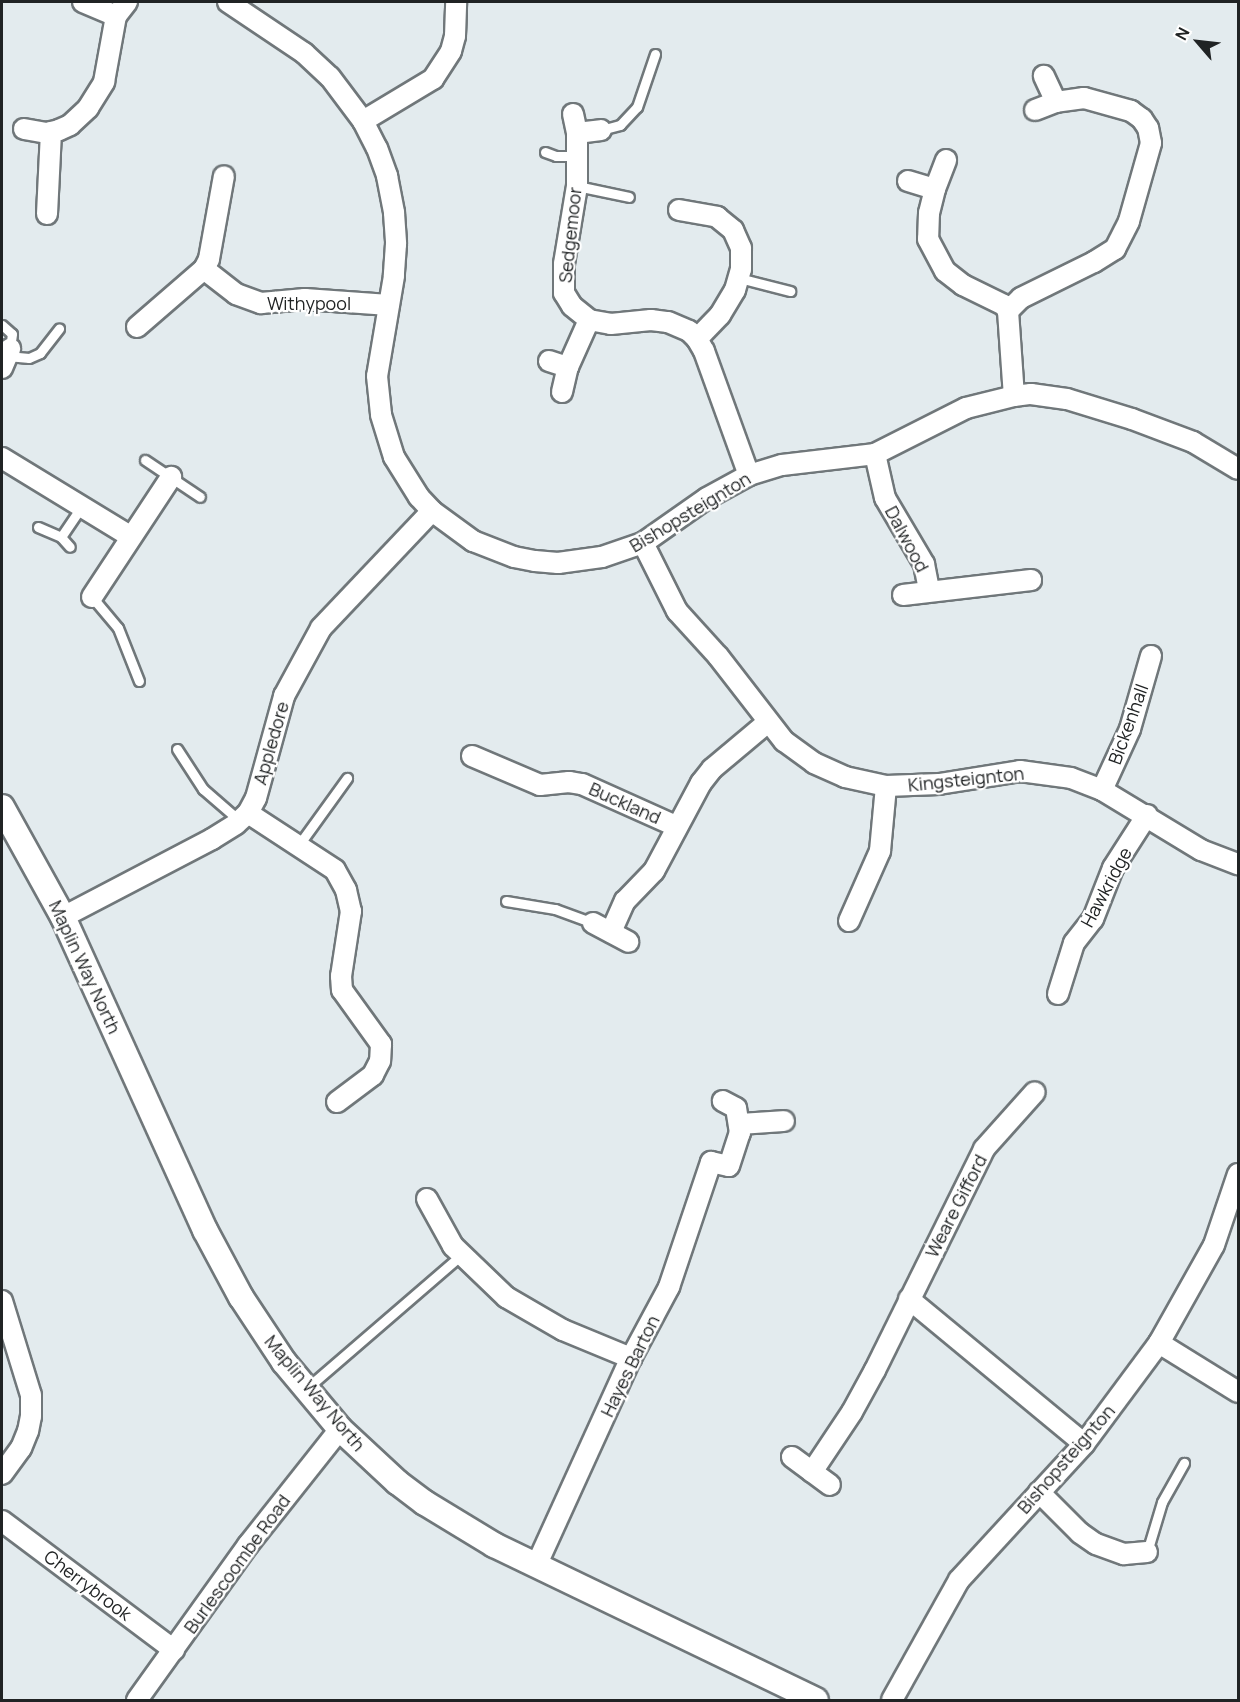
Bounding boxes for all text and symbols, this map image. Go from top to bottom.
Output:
north arrow [1168,12,1228,72]
text: N [1170,23,1195,44]
street label: Sedgemoor [554,186,586,284]
street label: Withypool [267,292,351,314]
street label: Bishopsteignton [626,467,754,557]
street label: Dalwood [881,502,933,576]
street label: Bickenhall [1103,681,1153,767]
street label: Appledore [249,699,293,787]
street label: Kingsteignton [907,762,1025,796]
street label: Buckland [586,778,664,828]
street label: Hawkridge [1076,843,1136,931]
street label: Maplin Way North [45,897,125,1037]
street label: Weare Gifford [921,1151,991,1261]
street label: Hayes Barton [596,1312,664,1420]
street label: Maplin Way North [260,1331,370,1455]
street label: Bishopsteignton [1013,1400,1119,1518]
street label: Burlescoombe Road [179,1490,295,1638]
street label: Cherrybrook [40,1545,136,1625]

